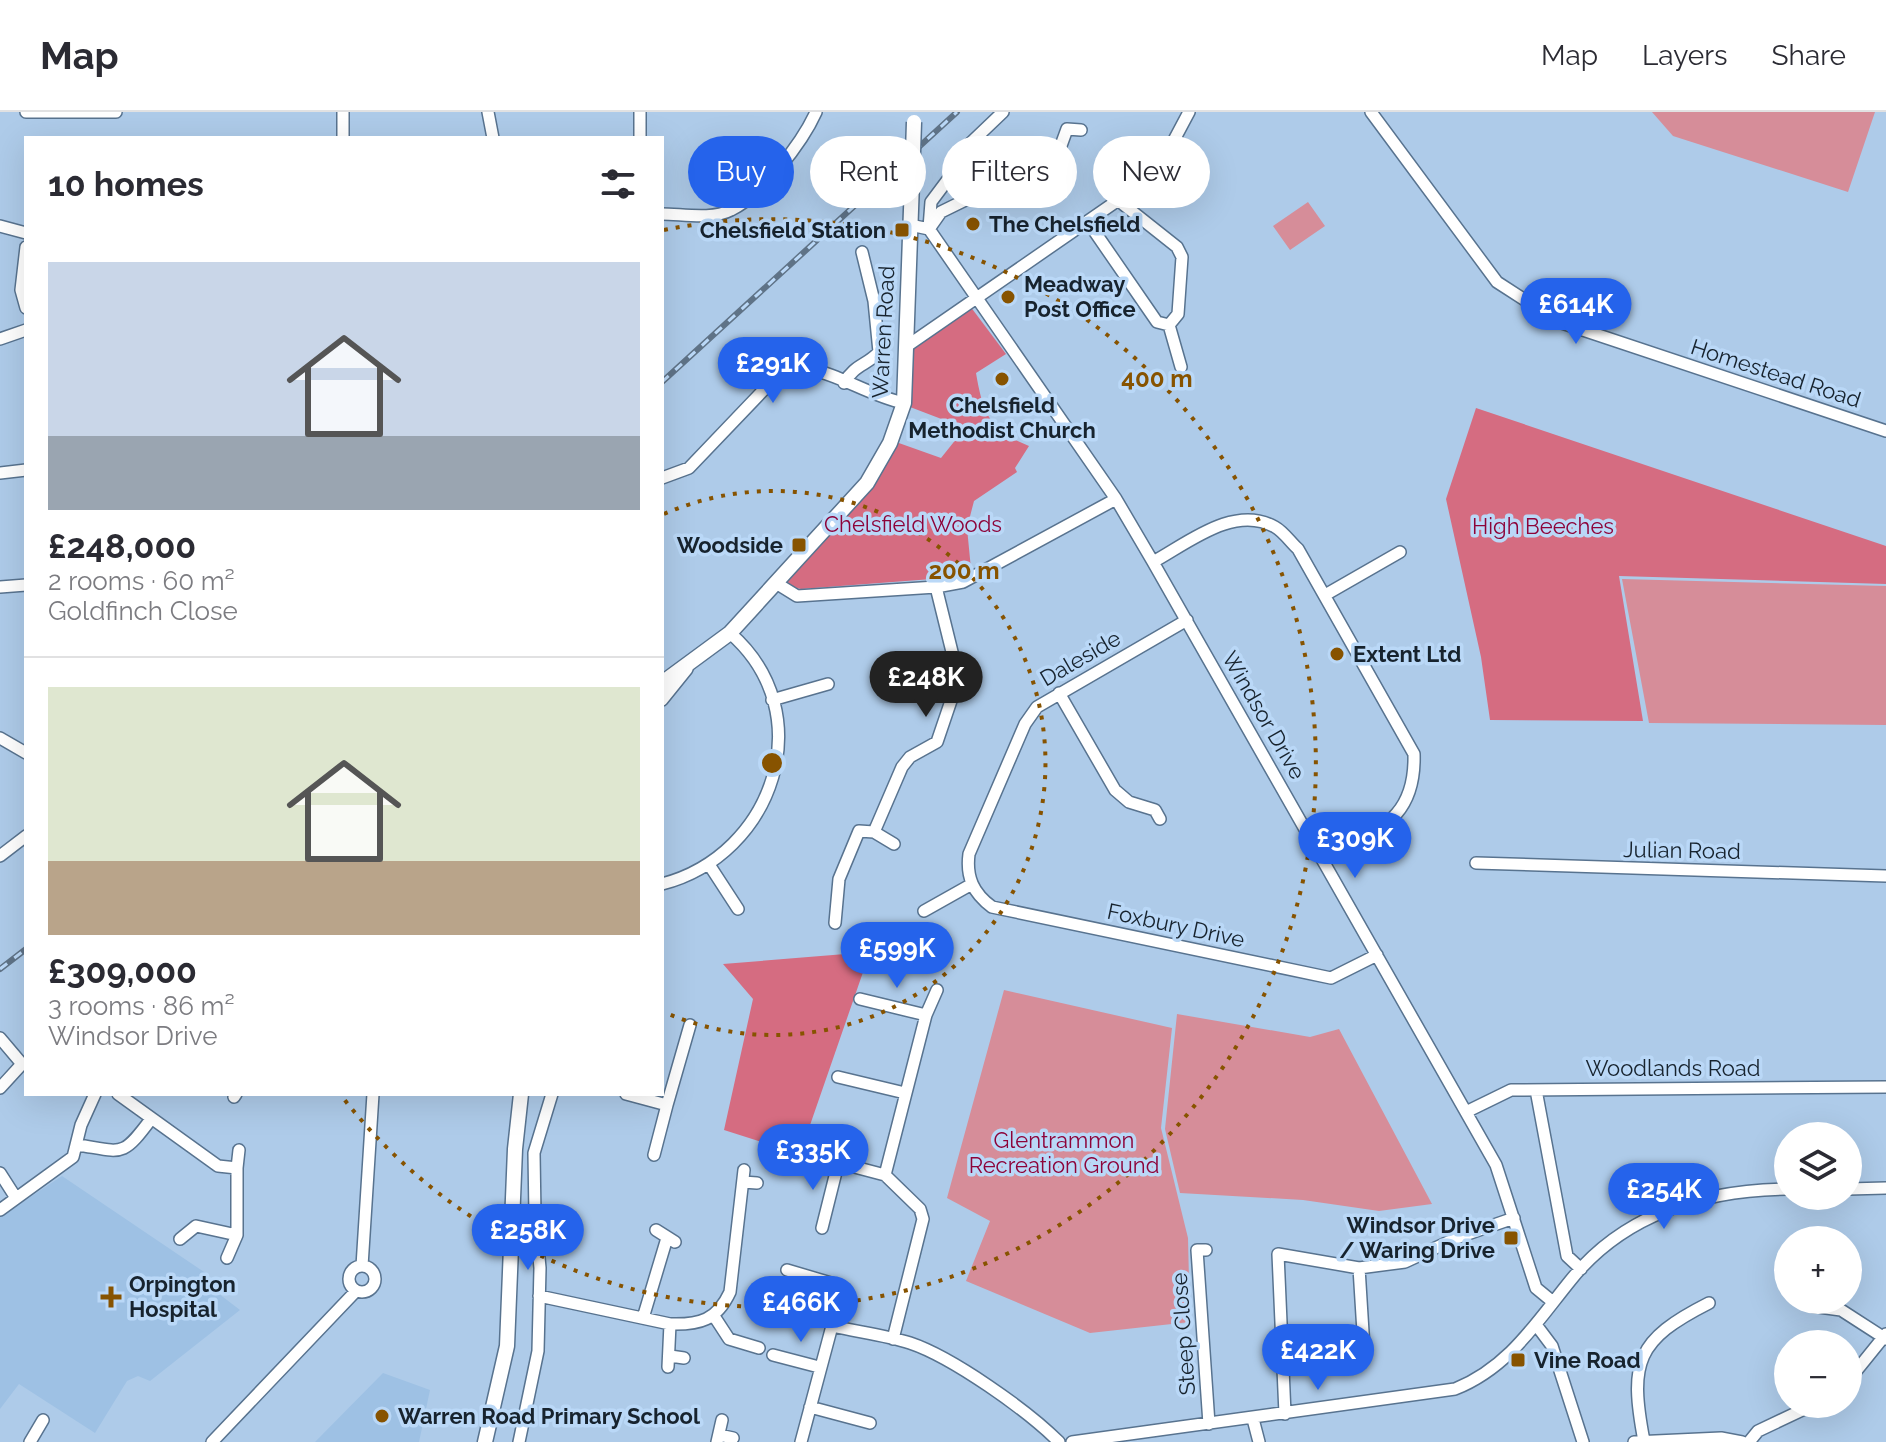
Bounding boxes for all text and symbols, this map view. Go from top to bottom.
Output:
text: Map [40,33,119,78]
text: Map [1541,39,1598,72]
text: Layers [1642,39,1728,72]
text: Share [1772,39,1846,72]
chip: Buy [688,136,794,208]
chip: Rent [810,136,926,208]
chip: Filters [942,136,1077,208]
chip: New [1093,136,1210,208]
icon: filters [596,162,640,206]
text: 10 homes [48,164,204,204]
place label: The Chelsfield [989,211,1141,237]
marker: The Chelsfield [964,215,982,233]
place label: Chelsfield Station [700,217,886,243]
marker: Chelsfield Station [893,221,911,239]
street label: Warren Road [867,265,899,399]
place label: Meadway Post Office [1024,271,1136,322]
pin: £614K [1520,278,1632,346]
marker: Meadway Post Office [999,288,1017,306]
text: £614K [1538,289,1614,319]
icon: home [272,314,416,458]
street label: Homestead Road [1688,333,1864,413]
pin: £291K [717,337,829,405]
text: £291K [736,348,810,378]
text: 400 m [1121,364,1193,393]
marker: Chelsfield Methodist Church [993,370,1011,388]
place label: Chelsfield Methodist Church [908,392,1096,443]
park label: Chelsfield Woods [824,511,1002,537]
park label: High Beeches [1472,513,1614,539]
text: £248,000 [48,526,196,566]
place label: Woodside [677,532,783,558]
marker: Woodside [790,536,808,554]
text: 200 m [928,556,1000,585]
text: 2 rooms · 60 m² [48,566,235,596]
text: Goldfinch Close [48,596,238,626]
street label: Daleside [1035,625,1125,691]
place label: Extent Ltd [1353,641,1461,667]
marker: Extent Ltd [1328,645,1346,663]
street label: Windsor Drive [1217,646,1311,784]
pin: £248K [870,651,982,719]
text: £248K [888,662,964,692]
icon: home [272,739,416,883]
centre of rings [758,749,786,777]
pin: £309K [1299,812,1411,880]
text: £309K [1316,823,1394,853]
street label: Julian Road [1623,836,1741,864]
street label: Foxbury Drive [1105,898,1247,952]
pin: £599K [841,922,953,990]
text: £599K [859,933,935,963]
text: £309,000 [48,951,197,991]
text: 3 rooms · 86 m² [48,991,235,1021]
text: Windsor Drive [48,1021,217,1051]
street label: Woodlands Road [1586,1055,1760,1081]
map controls [1774,1122,1862,1418]
button: layers [1774,1122,1862,1210]
pin: £335K [757,1124,869,1192]
park label: Glentrammon Recreation Ground [969,1127,1159,1178]
text: £335K [776,1135,850,1165]
pin: £254K [1608,1163,1720,1231]
text: £254K [1626,1174,1702,1204]
pin: £258K [472,1204,584,1272]
place label: Windsor Drive / Waring Drive [1339,1212,1495,1263]
text: £258K [490,1215,566,1245]
button: + [1774,1226,1862,1314]
marker: Windsor Drive / Waring Drive [1502,1229,1520,1247]
place label: Orpington Hospital [129,1271,236,1322]
street label: Steep Close [1166,1272,1200,1396]
pin: £466K [745,1276,857,1344]
marker: Orpington Hospital [100,1286,122,1308]
text: £466K [762,1287,840,1317]
pin: £422K [1262,1324,1374,1392]
button: − [1774,1330,1862,1418]
text: £422K [1280,1335,1356,1365]
place label: Vine Road [1534,1347,1641,1373]
marker: Vine Road [1509,1351,1527,1369]
place label: Warren Road Primary School [398,1403,701,1429]
marker: Warren Road Primary School [373,1407,391,1425]

